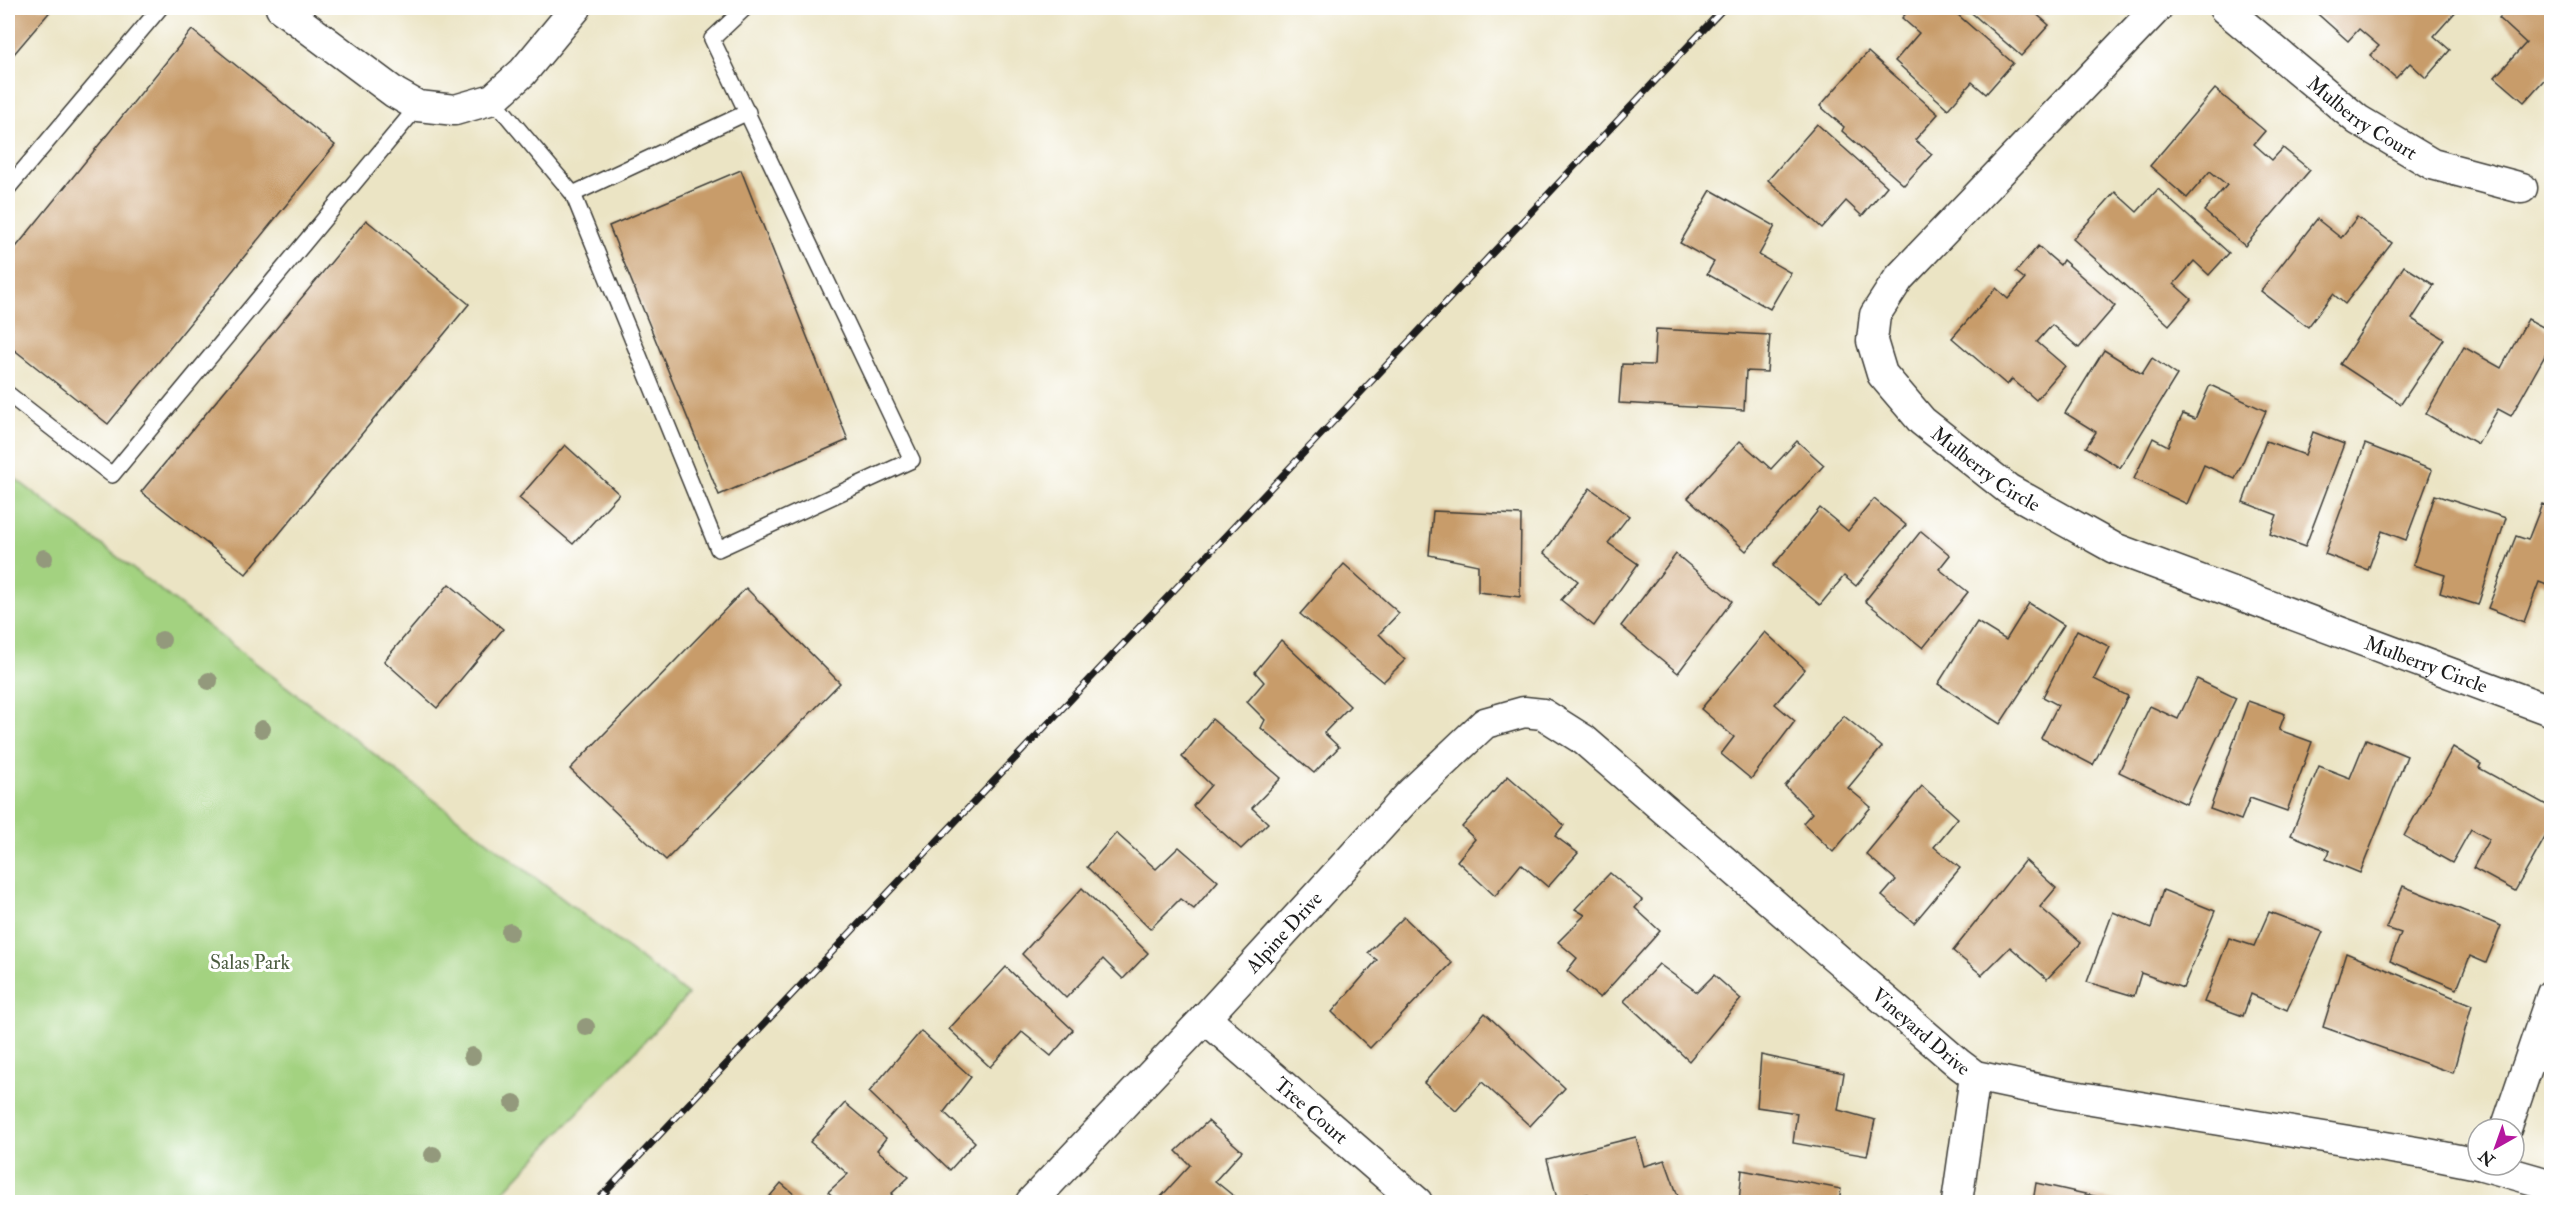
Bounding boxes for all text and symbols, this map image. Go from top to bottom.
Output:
street label: Mulberry Court [2302,71,2422,165]
street label: Mulberry Circle [1926,421,2045,517]
street label: Mulberry Circle [2361,630,2491,698]
street label: Alpine Drive [1240,886,1327,979]
park label: Salas Park [210,950,291,975]
street label: Vineyard Drive [1867,982,1975,1081]
street label: Tree Court [1269,1072,1354,1150]
north arrow [2466,1117,2526,1177]
text: N [2475,1145,2500,1171]

